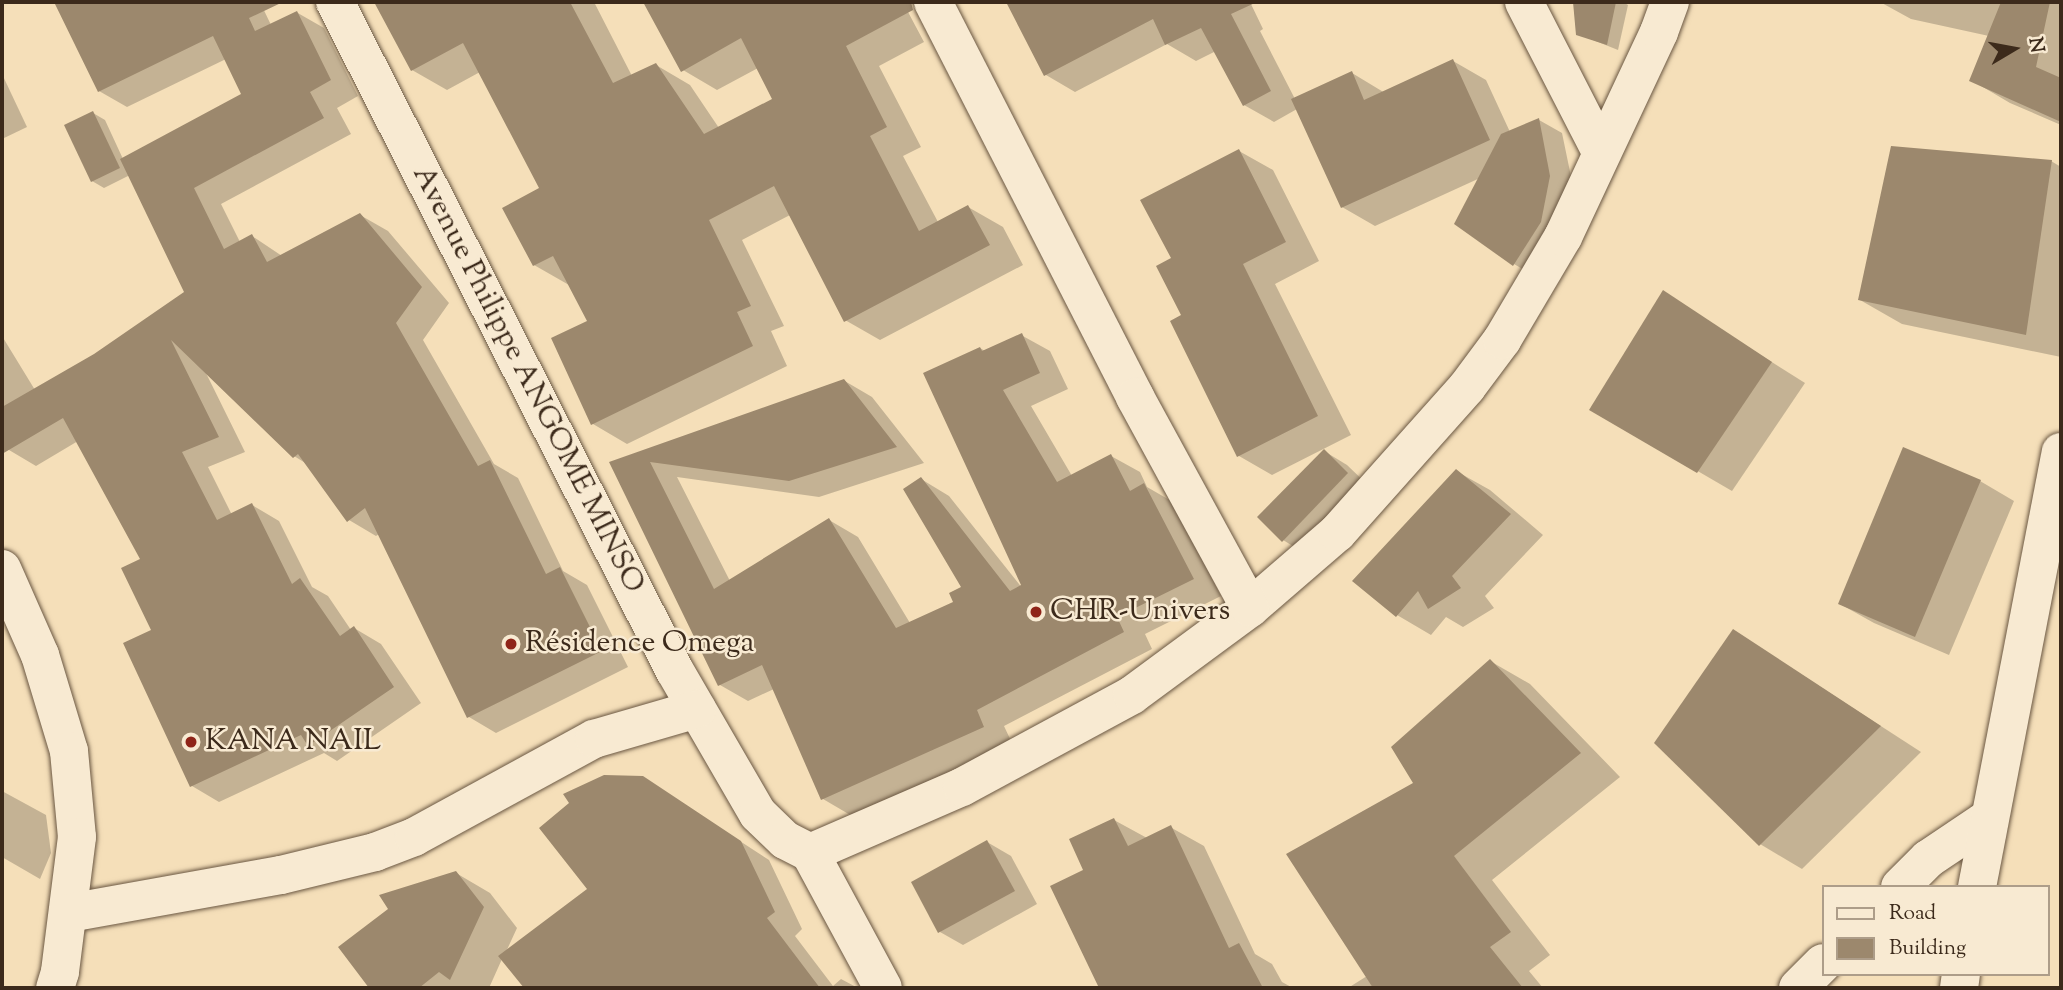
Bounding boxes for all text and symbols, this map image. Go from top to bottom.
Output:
north arrow [1979,14,2049,84]
text: N [2021,35,2050,55]
street label: Avenue Philippe ANGOME MINSO [403,160,651,600]
place label: CHR-Univers [1050,594,1230,630]
marker: CHR-Univers [1028,604,1044,620]
place label: Résidence Omega [525,626,754,662]
marker: Résidence Omega [503,636,519,652]
place label: KANA NAIL [205,724,381,760]
marker: KANA NAIL [183,734,199,750]
legend [1822,885,2049,976]
text: Road [1889,899,1936,929]
text: Building [1889,934,1966,964]

